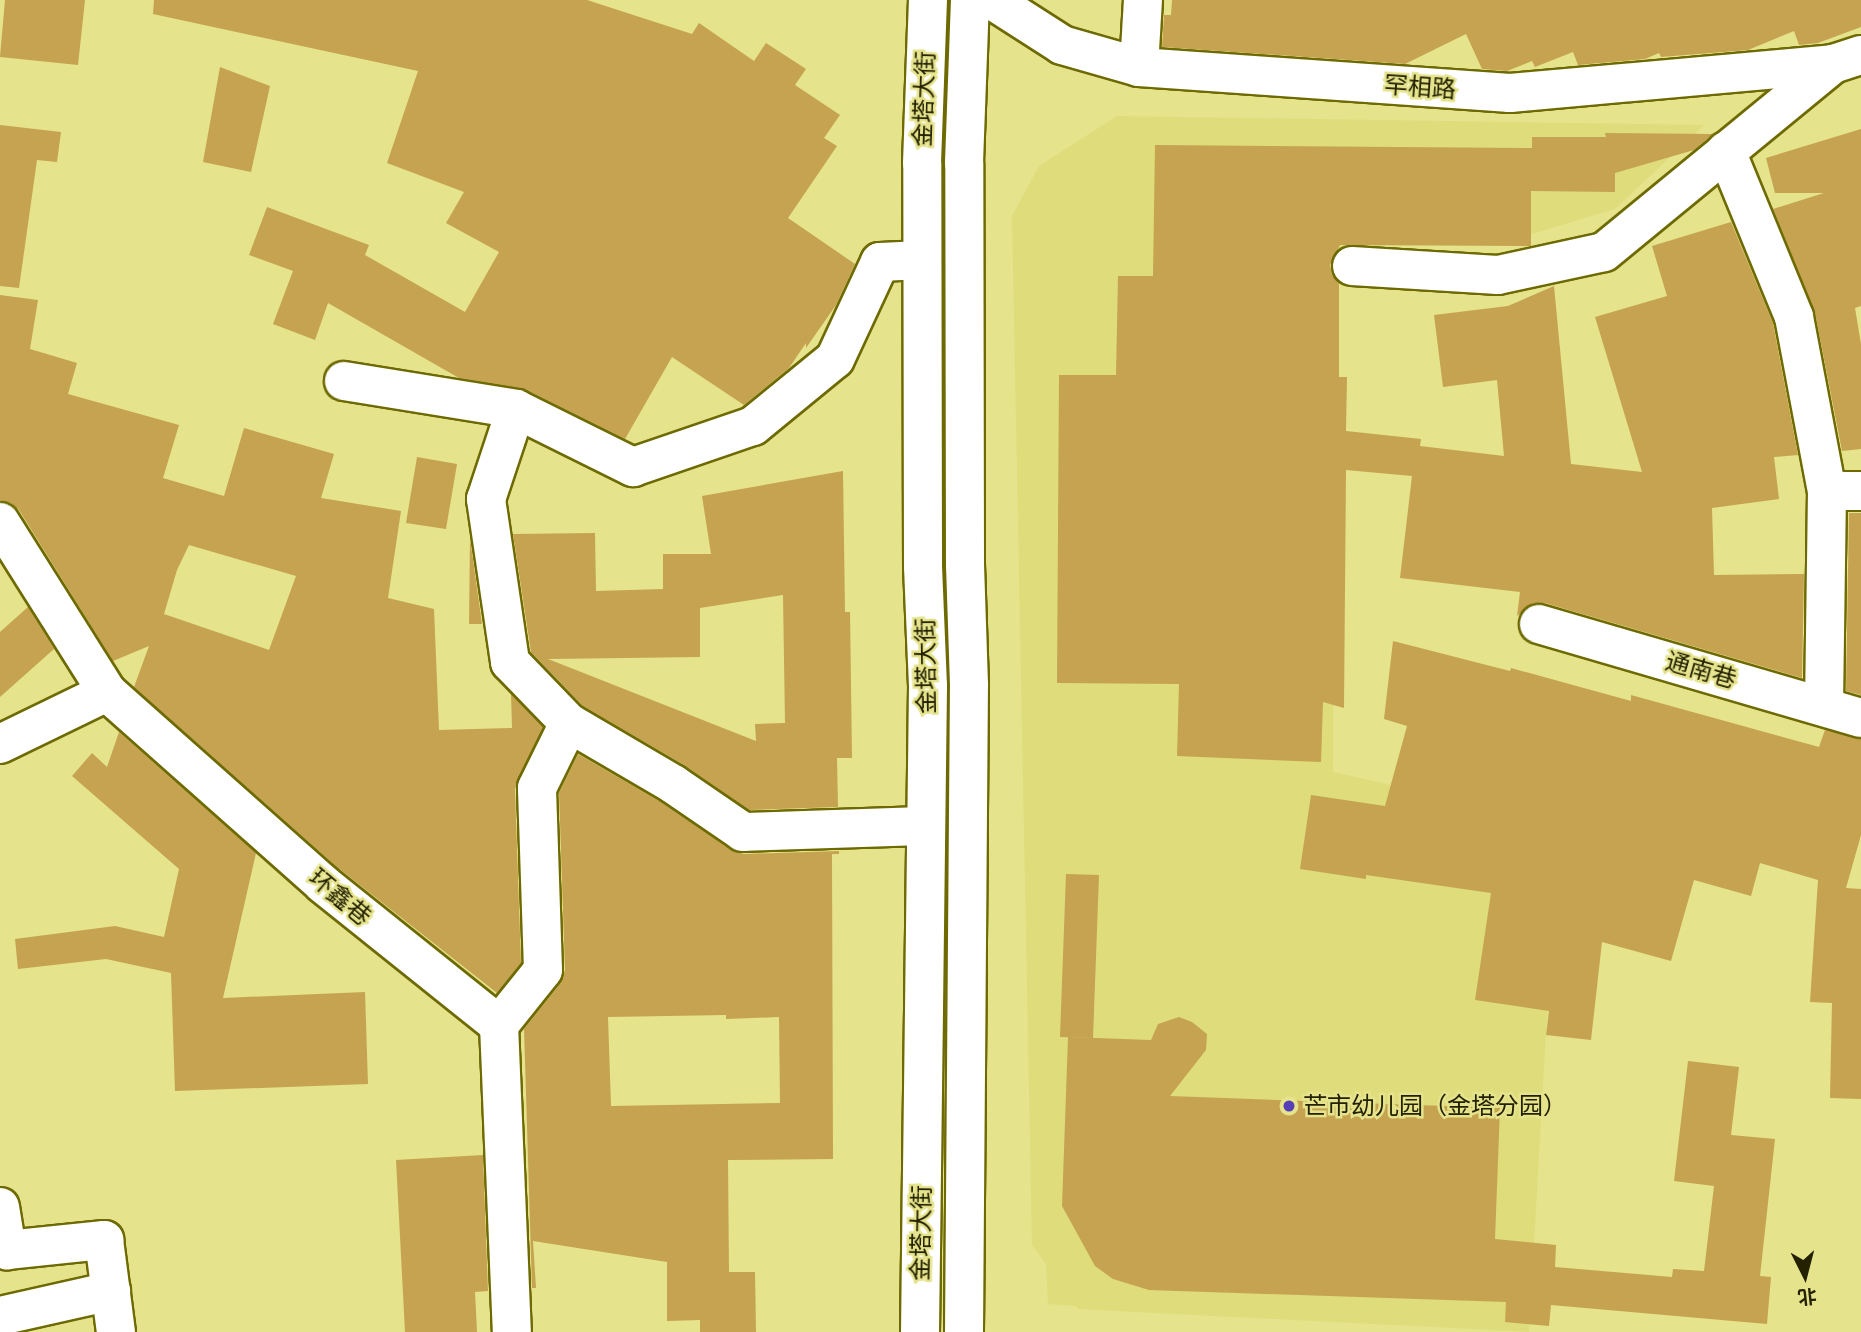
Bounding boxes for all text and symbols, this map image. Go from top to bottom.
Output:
street label: 金塔大街 [908,51,940,147]
street label: 罕相路 [1383,70,1457,104]
street label: 金塔大街 [911,618,941,714]
street label: 通南巷 [1662,646,1740,694]
street label: 环鑫巷 [303,863,377,931]
place label: 芒市幼儿园（金塔分园） [1303,1092,1567,1120]
marker: 芒市幼儿园（金塔分园） [1281,1098,1297,1114]
street label: 金塔大街 [906,1185,936,1281]
north arrow [1770,1241,1840,1311]
text: 北 [1797,1285,1818,1309]

